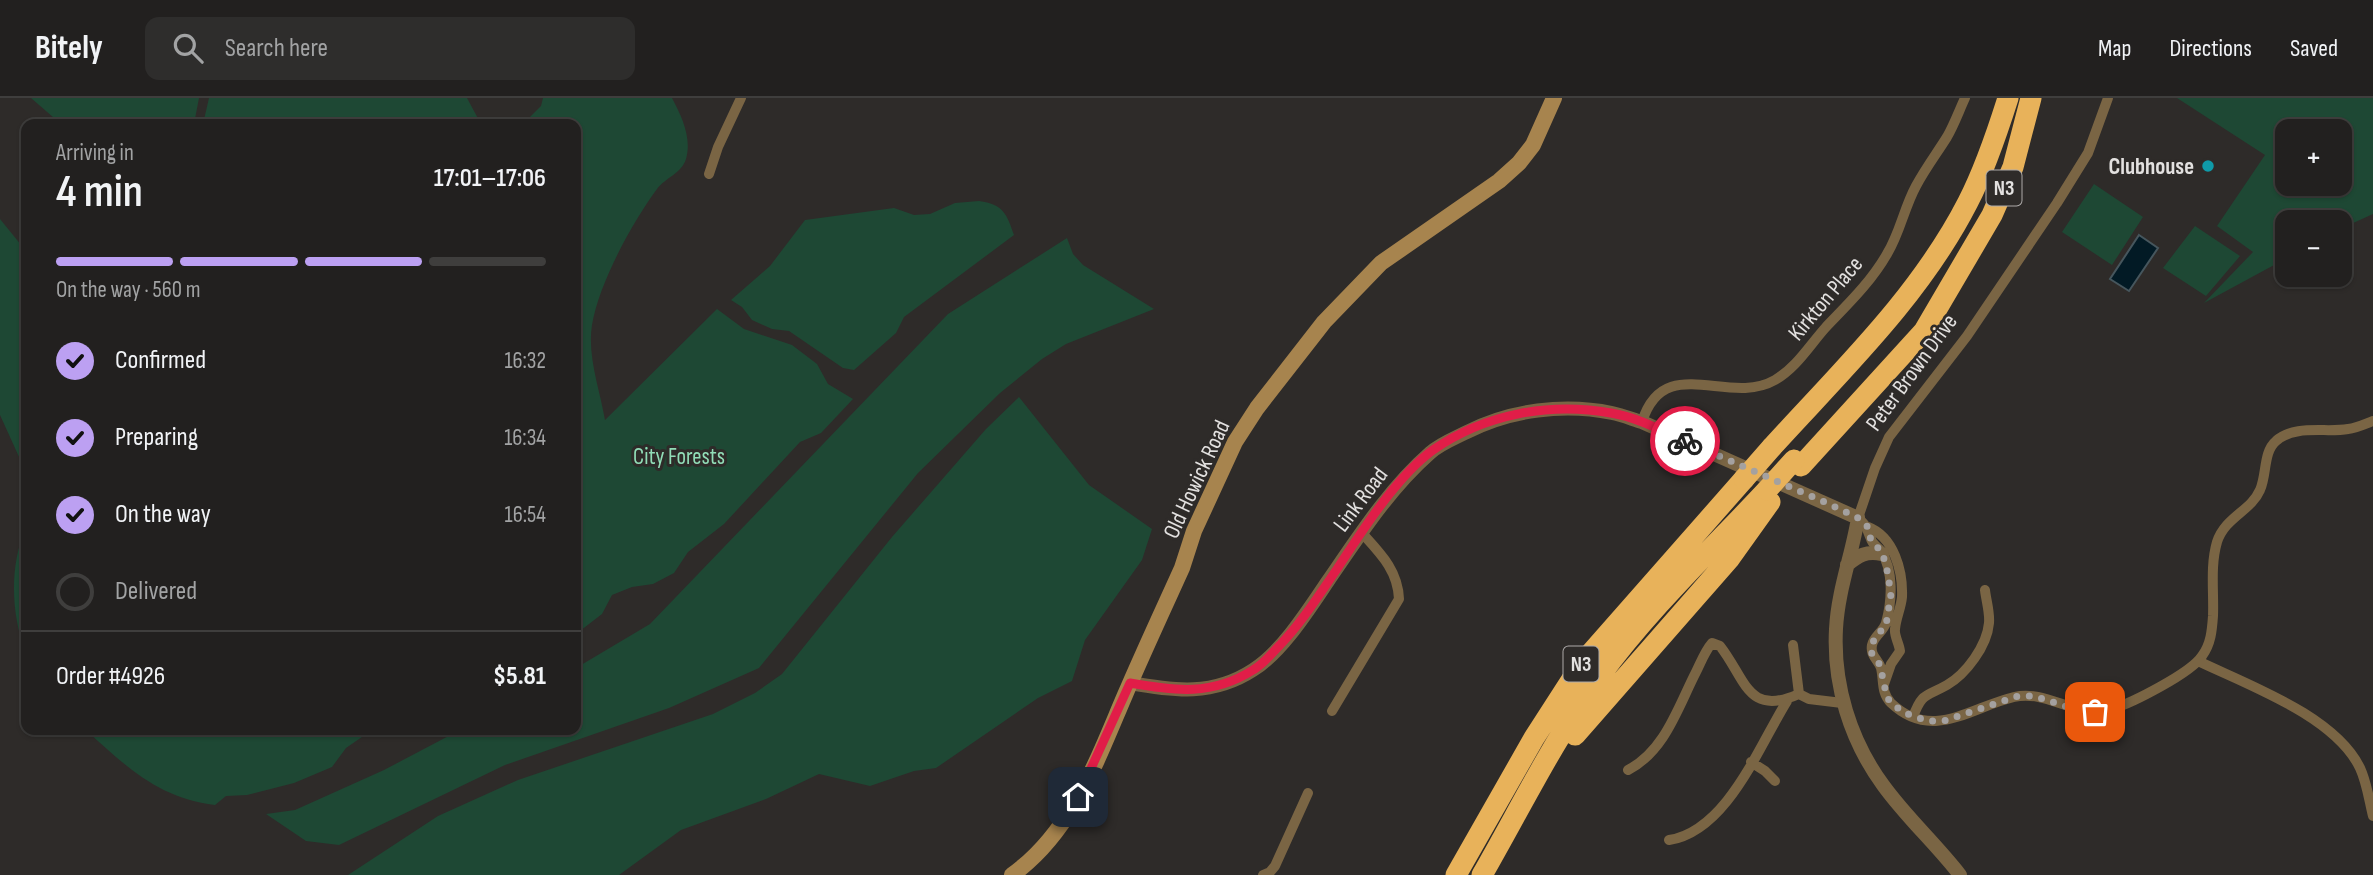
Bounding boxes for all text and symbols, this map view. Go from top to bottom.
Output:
search box [145,17,635,80]
text: Bitely [35,28,103,68]
icon: search [169,29,207,67]
text: Search here [225,33,328,64]
text: Map [2098,34,2131,63]
text: Directions [2169,34,2252,63]
text: Saved [2290,34,2338,63]
map controls [2275,119,2352,287]
button: + [2275,119,2352,196]
text: Arriving in [56,139,134,167]
place label: Clubhouse [2109,153,2194,181]
marker: Clubhouse [2200,158,2216,174]
text: 17:01–17:06 [434,163,546,194]
text: 4 min [56,165,143,220]
road number: N3 [1986,170,2022,206]
button: − [2275,210,2352,287]
street label: Kirkton Place [1783,251,1869,346]
text: On the way · 560 m [56,276,201,304]
street label: Peter Brown Drive [1860,309,1964,437]
icon: check [56,342,94,380]
text: Confirmed [115,345,206,376]
text: 16:32 [504,347,546,375]
courier [1650,406,1720,476]
street label: Old Howick Road [1157,416,1236,543]
icon: check [56,419,94,457]
text: Preparing [115,422,198,453]
icon: bike [1666,422,1704,460]
text: 16:34 [504,424,546,452]
park label: City Forests [633,443,725,471]
street label: Link Road [1328,462,1394,537]
icon: check [56,496,94,534]
text: On the way [115,499,211,530]
text: 16:54 [505,501,546,529]
text: Delivered [115,576,197,607]
road number: N3 [1564,646,1598,682]
text: Order #4926 [56,661,165,692]
text: $5.81 [493,661,546,692]
pin [2065,682,2125,742]
icon: bag [2076,693,2114,731]
pin [1048,767,1108,827]
icon: home [1059,778,1097,816]

